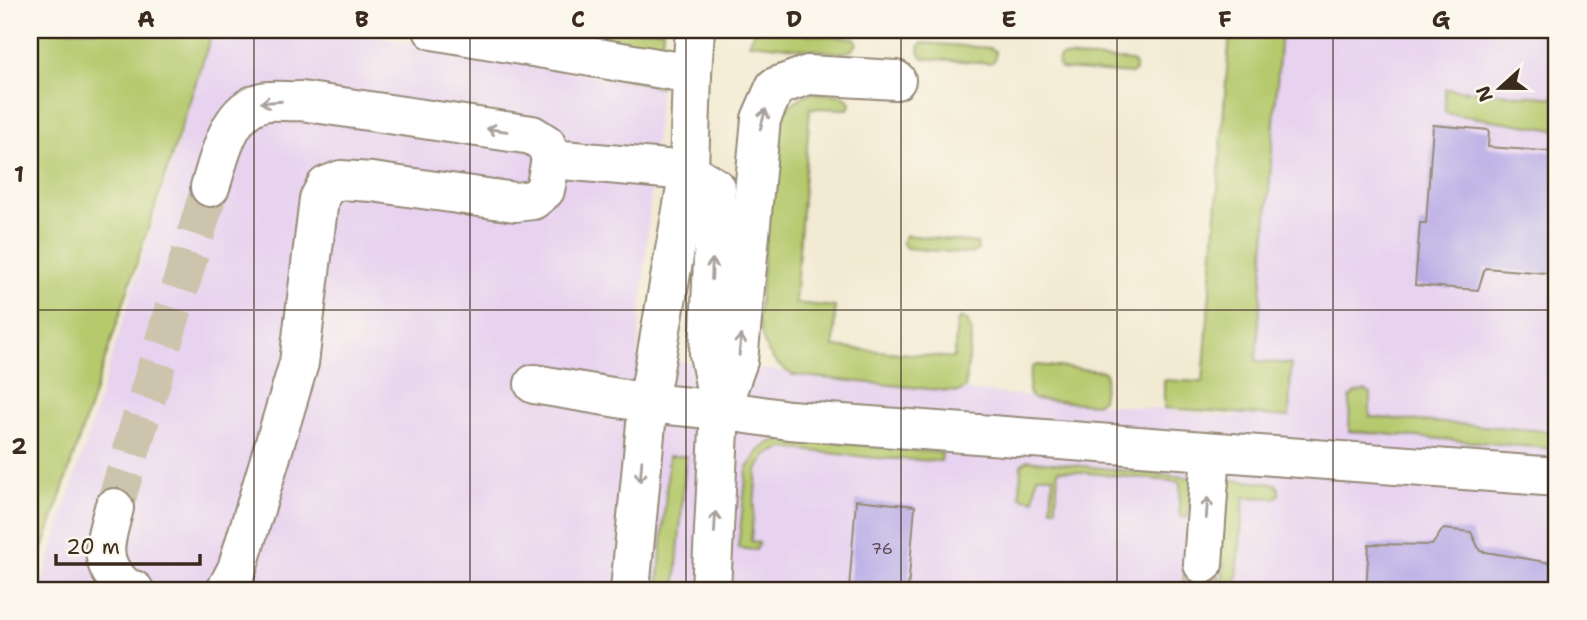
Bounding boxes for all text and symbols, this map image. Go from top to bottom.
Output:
text: A [137,4,155,34]
text: B [355,4,369,34]
text: C [571,4,585,34]
text: D [786,4,802,34]
text: E [1001,4,1017,34]
text: F [1218,4,1232,34]
text: G [1432,4,1451,34]
north arrow [1464,52,1534,122]
text: N [1470,82,1499,105]
one-way arrow [260,96,283,109]
one-way arrow [757,108,770,130]
one-way arrow [486,123,508,136]
text: 1 [14,159,24,189]
one-way arrow [706,258,719,281]
one-way arrow [733,334,746,357]
text: 2 [11,431,27,461]
one-way arrow [634,459,647,481]
one-way arrow [1201,497,1214,520]
one-way arrow [709,511,722,534]
scale bar [56,522,200,566]
text: 20 m [66,533,120,561]
house number: 76 [871,538,893,559]

